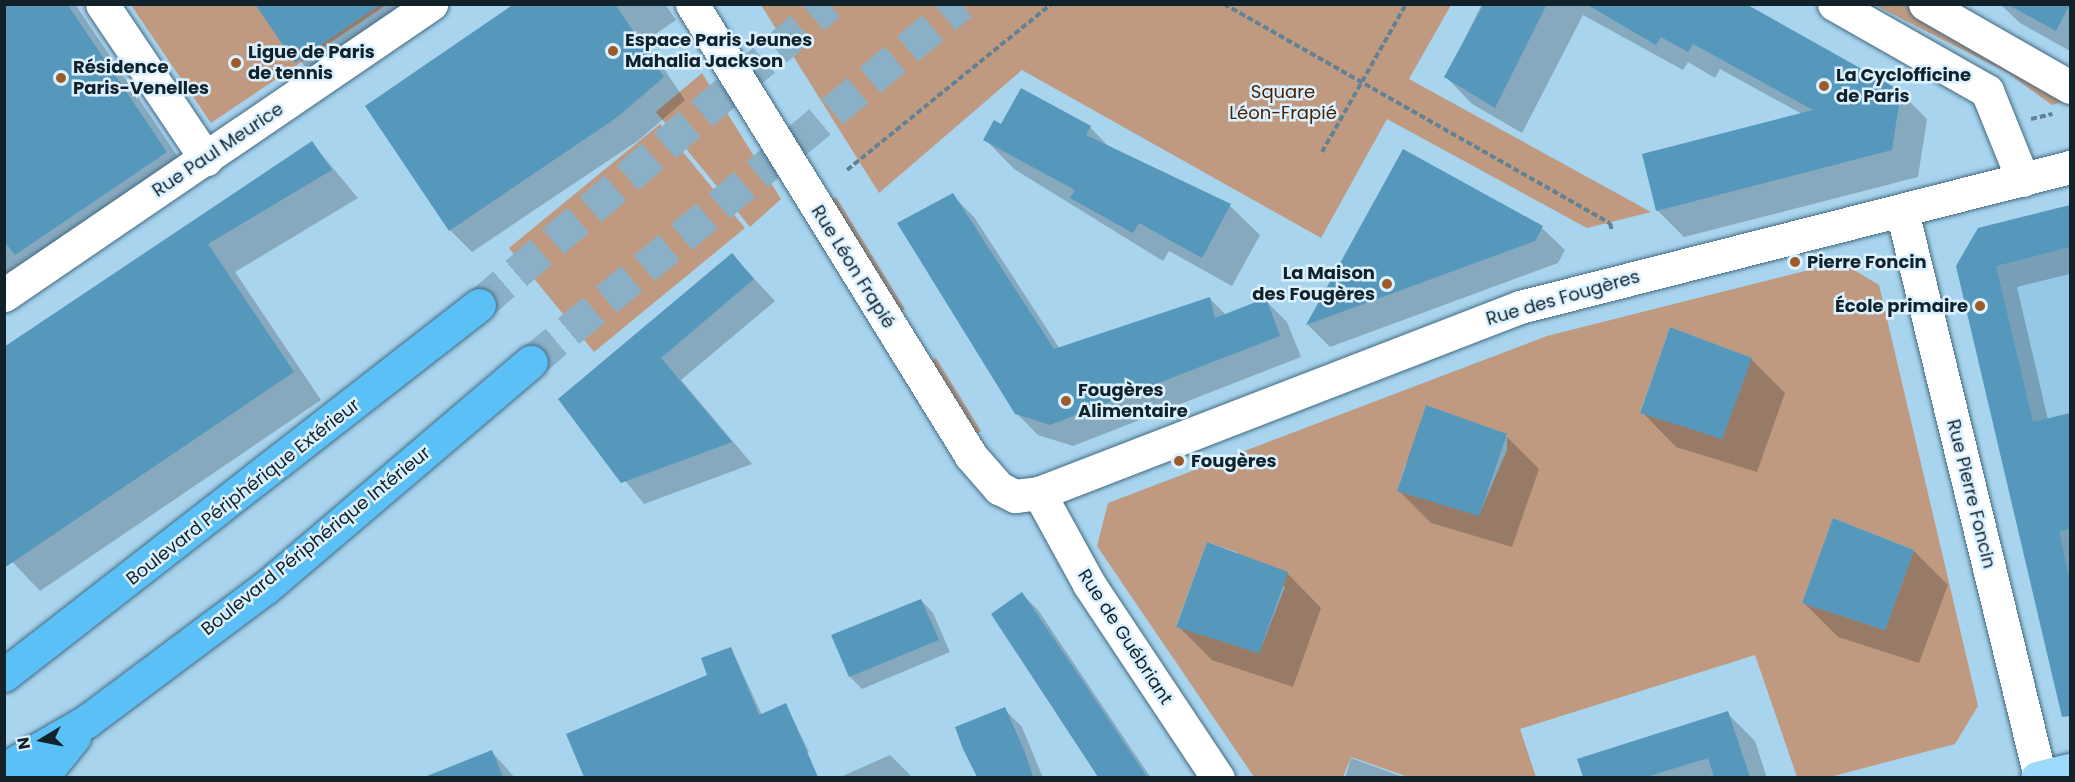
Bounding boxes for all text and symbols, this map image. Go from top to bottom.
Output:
place label: Espace Paris Jeunes Mahalia Jackson [625,30,812,72]
place label: Ligue de Paris de tennis [248,42,375,84]
marker: Espace Paris Jeunes Mahalia Jackson [606,44,620,58]
marker: Ligue de Paris de tennis [229,56,243,70]
place label: Résidence Paris-Venelles [73,57,209,100]
place label: La Cyclofficine de Paris [1836,65,1971,107]
marker: Résidence Paris-Venelles [54,71,68,85]
marker: La Cyclofficine de Paris [1817,79,1831,93]
park label: Square Léon-Frapié [1229,82,1337,124]
street label: Rue Paul Meurice [148,98,288,202]
street label: Rue Léon Frapié [807,202,899,332]
place label: Pierre Foncin [1807,251,1927,273]
marker: Pierre Foncin [1788,255,1802,269]
place label: La Maison des Fougères [1252,263,1375,306]
street label: Rue des Fougères [1484,266,1642,330]
marker: La Maison des Fougères [1380,277,1394,291]
place label: École primaire [1835,295,1968,317]
marker: École primaire [1973,299,1987,313]
place label: Fougères Alimentaire [1078,380,1188,422]
street label: Boulevard Périphérique Extérieur [122,394,364,590]
marker: Fougères Alimentaire [1059,394,1073,408]
street label: Rue Pierre Foncin [1942,417,2000,571]
street label: Boulevard Périphérique Intérieur [197,442,435,640]
place label: Fougères [1191,450,1277,472]
marker: Fougères [1172,454,1186,468]
street label: Rue de Guébriant [1073,565,1177,709]
north arrow [12,710,72,770]
text: N [11,735,36,751]

